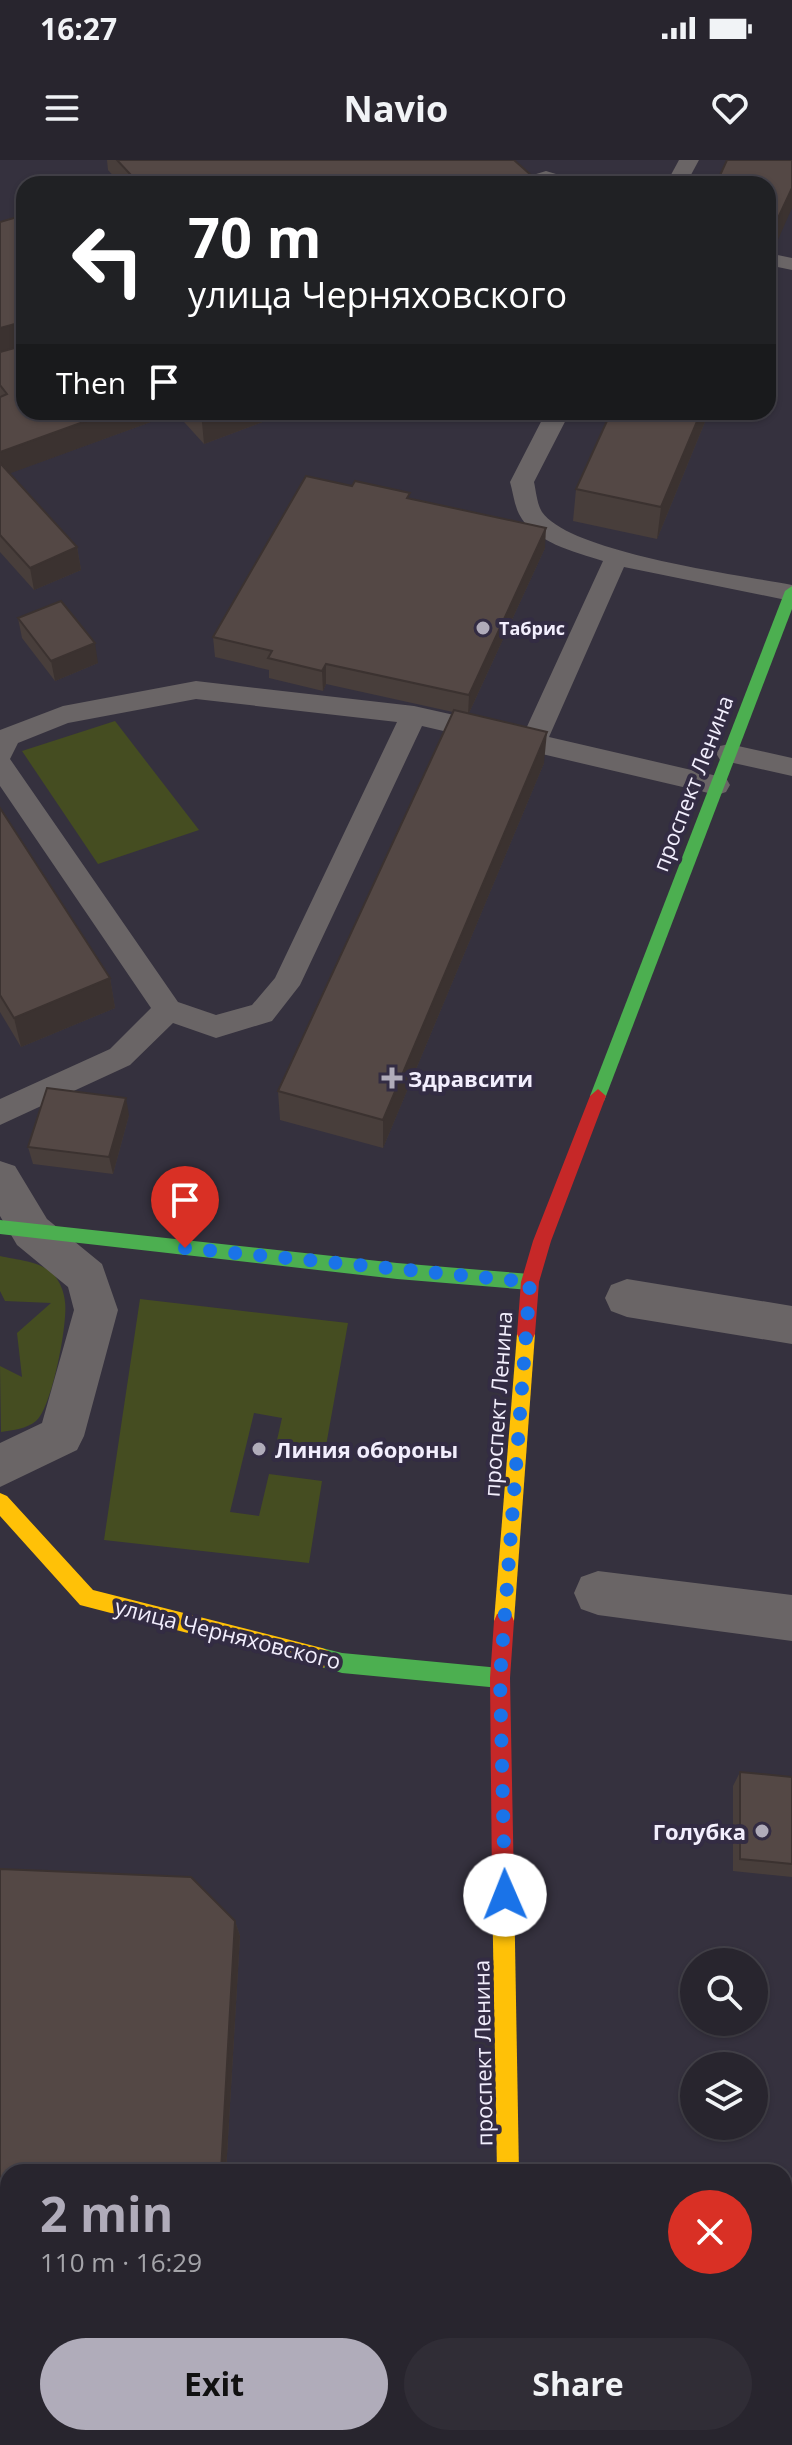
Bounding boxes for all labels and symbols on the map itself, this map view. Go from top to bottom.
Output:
place label: Табрис [499,616,565,640]
marker: Табрис [474,619,492,637]
street label: проспект Ленина [645,691,739,875]
place label: Здравсити [408,1063,533,1093]
marker: Здравсити [383,1069,401,1087]
pin [151,1166,219,1248]
street label: проспект Ленина [476,1310,518,1498]
place label: Линия обороны [275,1434,458,1464]
marker: Линия обороны [250,1440,268,1458]
street label: улица Черняховского [112,1590,344,1676]
place label: Голубка [653,1816,746,1846]
marker: Голубка [753,1822,771,1840]
position arrow [463,1853,547,1937]
street label: проспект Ленина [465,1960,499,2146]

